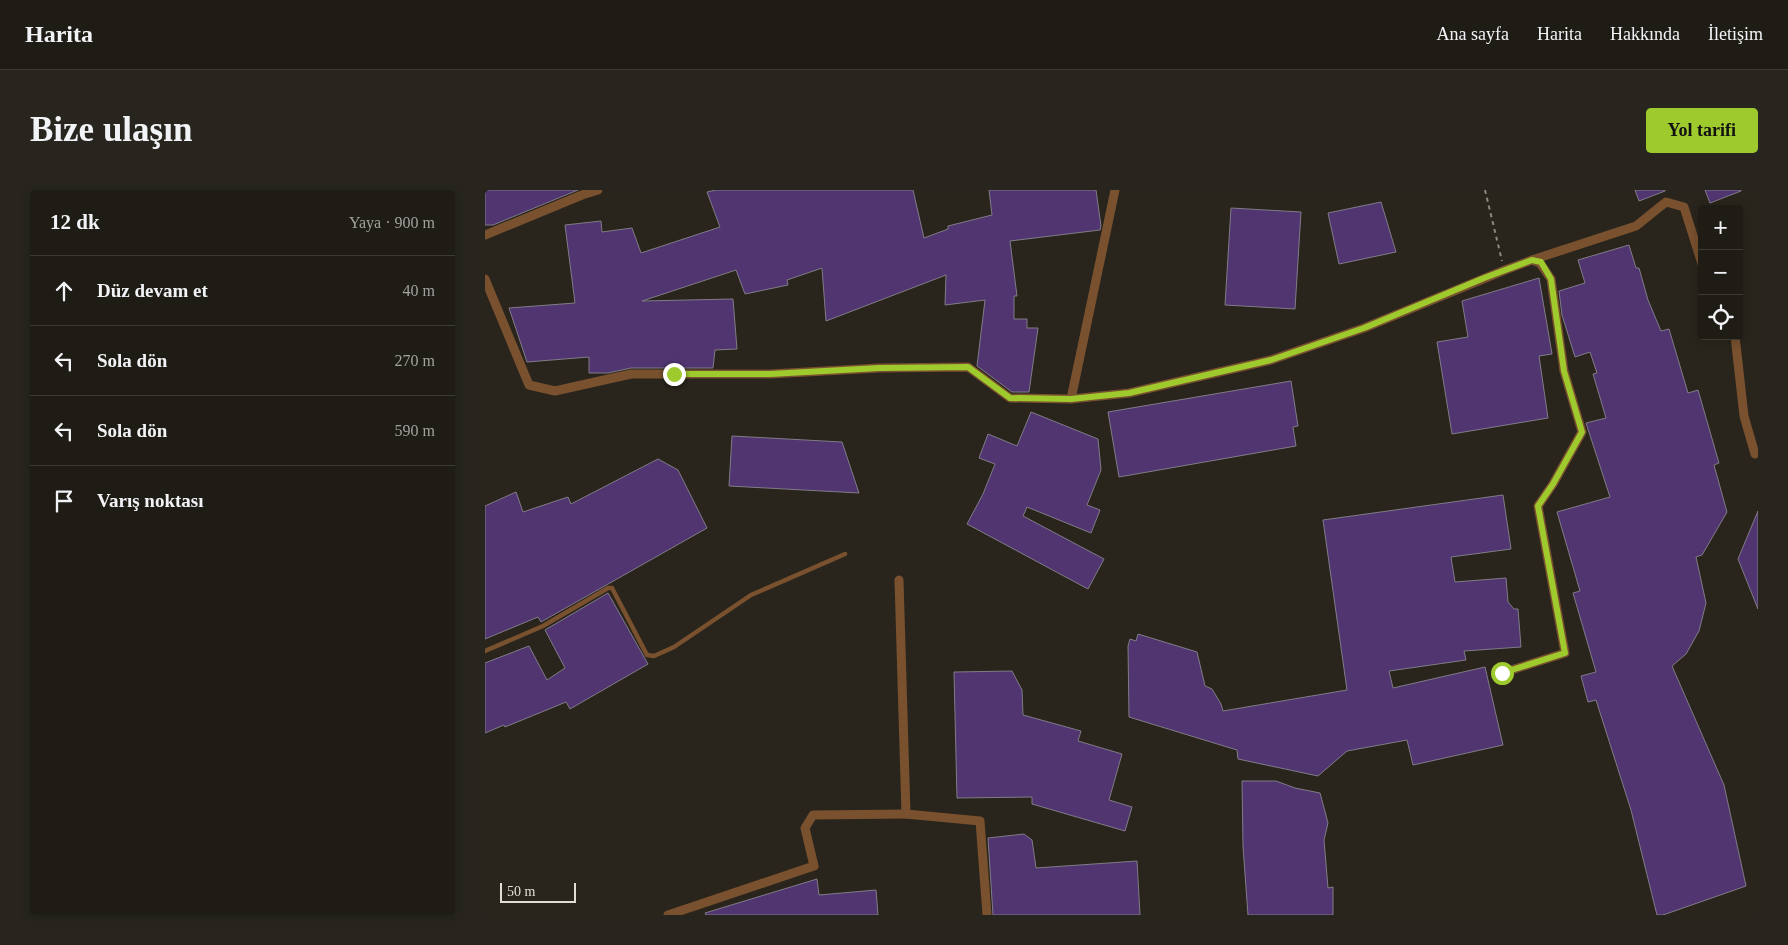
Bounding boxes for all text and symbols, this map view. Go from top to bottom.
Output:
text: Harita [25,21,93,47]
text: Ana sayfa [1437,24,1509,44]
text: Harita [1537,24,1582,44]
text: Hakkında [1610,24,1680,44]
text: İletişim [1708,24,1763,44]
button: Yol tarifi [1646,108,1758,153]
text: Bize ulaşın [30,110,192,149]
map controls [1698,205,1743,340]
button: + [1698,205,1743,250]
text: 12 dk [50,210,100,234]
text: Yaya · 900 m [349,214,435,231]
button: − [1698,250,1743,295]
icon: ahead [50,277,78,305]
text: Düz devam et [97,280,208,301]
text: 40 m [403,282,435,299]
button: locate [1698,295,1743,340]
icon: left [50,347,78,375]
text: Sola dön [97,350,167,371]
text: 270 m [395,352,435,369]
route end [663,363,686,386]
icon: left [50,417,78,445]
text: Sola dön [97,420,167,441]
text: 590 m [395,422,435,439]
icon: arrive [50,487,78,515]
text: Varış noktası [97,490,203,511]
route start [1491,662,1514,685]
scale bar [500,880,576,903]
text: 50 m [507,884,535,899]

